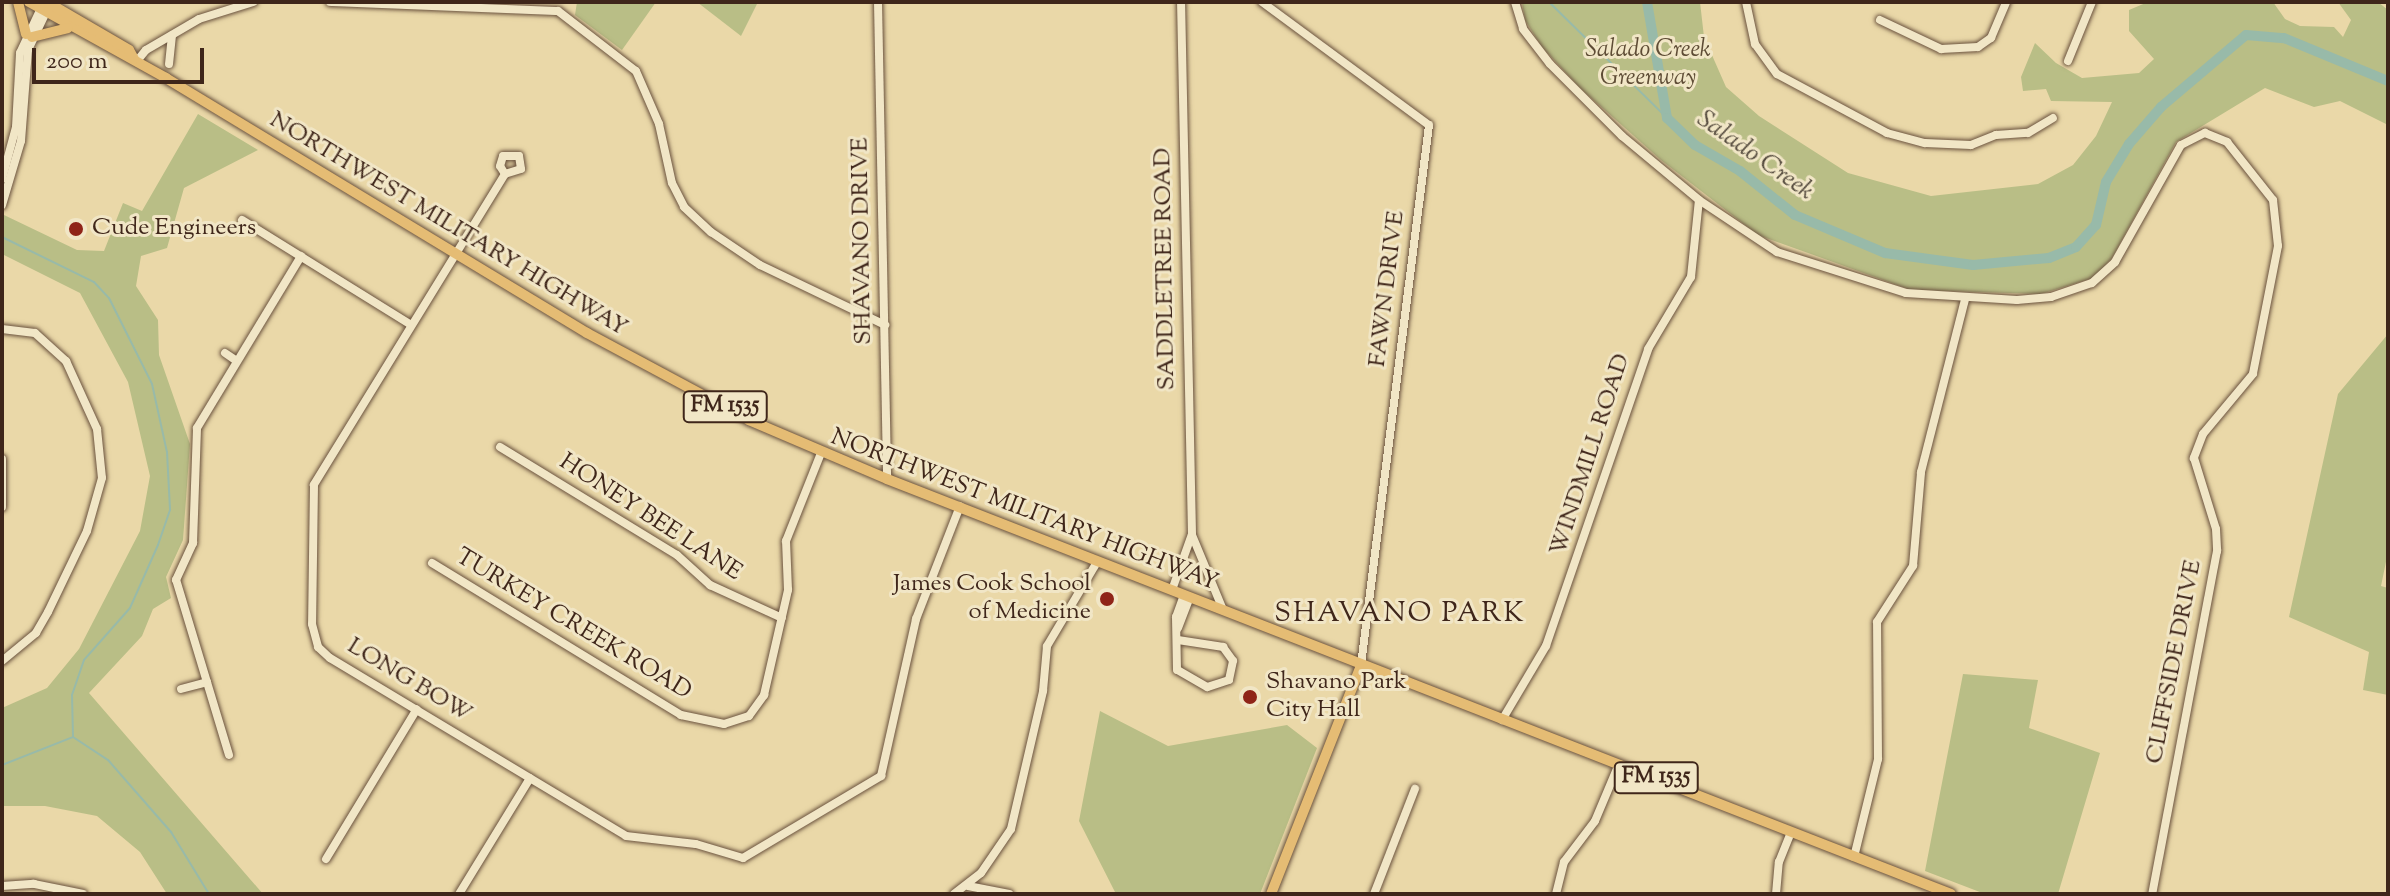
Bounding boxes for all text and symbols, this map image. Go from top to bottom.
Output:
scale bar [36,32,208,82]
park label: Salado Creek Greenway [1585,37,1711,93]
text: 200 m [46,45,108,79]
water label: Salado Creek [1690,104,1820,208]
street label: NORTHWEST MILITARY HIGHWAY [264,106,632,344]
street label: SHAVANO DRIVE [847,137,879,345]
street label: SADDLETREE ROAD [1149,147,1183,391]
street label: FAWN DRIVE [1364,209,1412,369]
place label: Cude Engineers [92,215,256,243]
marker: Cude Engineers [67,220,85,238]
street label: WINDMILL ROAD [1545,350,1637,560]
road number: FM 1535 [681,389,769,425]
street label: NORTHWEST MILITARY HIGHWAY [826,424,1222,598]
street label: HONEY BEE LANE [553,448,747,588]
street label: TURKEY CREEK ROAD [450,543,696,707]
street label: CLIFFSIDE DRIVE [2141,558,2209,766]
place label: James Cook School of Medicine [893,571,1091,627]
marker: James Cook School of Medicine [1098,590,1116,608]
district label: SHAVANO PARK [1274,597,1526,631]
street label: LONG BOW [341,633,477,729]
place label: Shavano Park City Hall [1266,669,1407,725]
marker: Shavano Park City Hall [1241,688,1259,706]
road number: FM 1535 [1612,760,1700,796]

